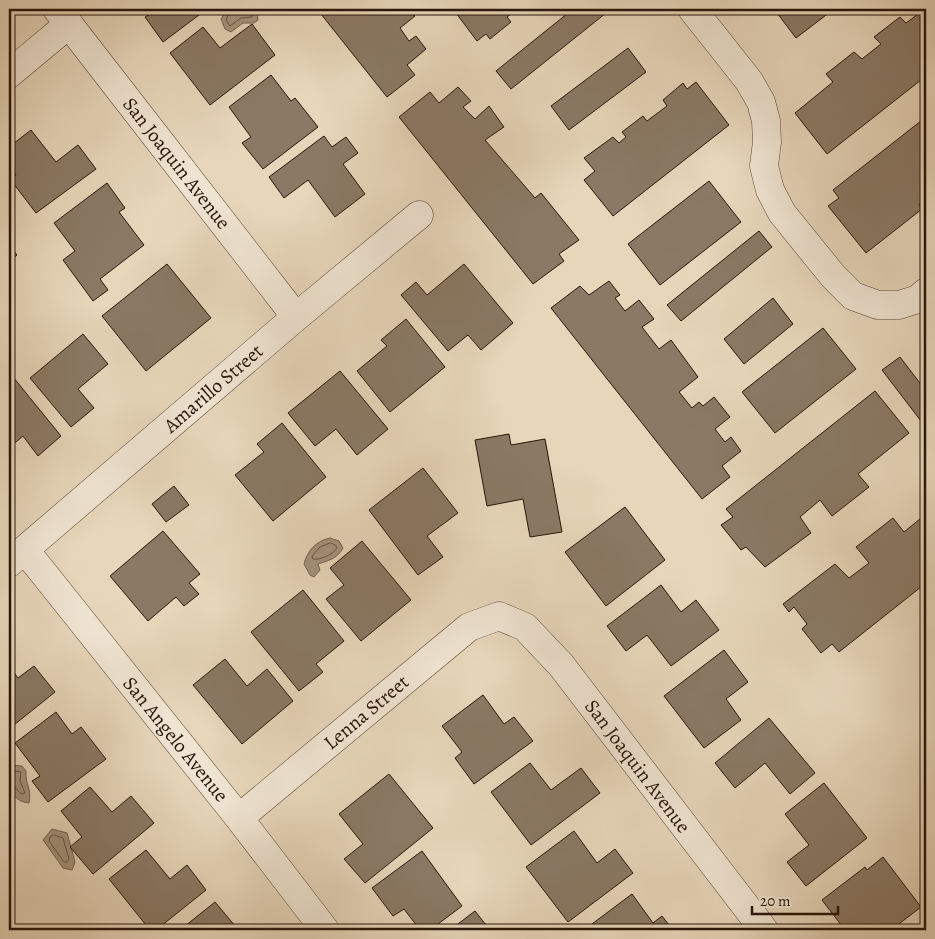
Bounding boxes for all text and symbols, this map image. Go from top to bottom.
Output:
street label: San Joaquin Avenue [116,92,237,235]
street label: Amarillo Street [157,337,269,440]
street label: Lenna Street [318,669,415,756]
street label: San Angelo Avenue [117,671,235,808]
street label: San Joaquin Avenue [578,694,697,839]
scale bar [752,884,839,916]
text: 20 m [760,891,791,911]

